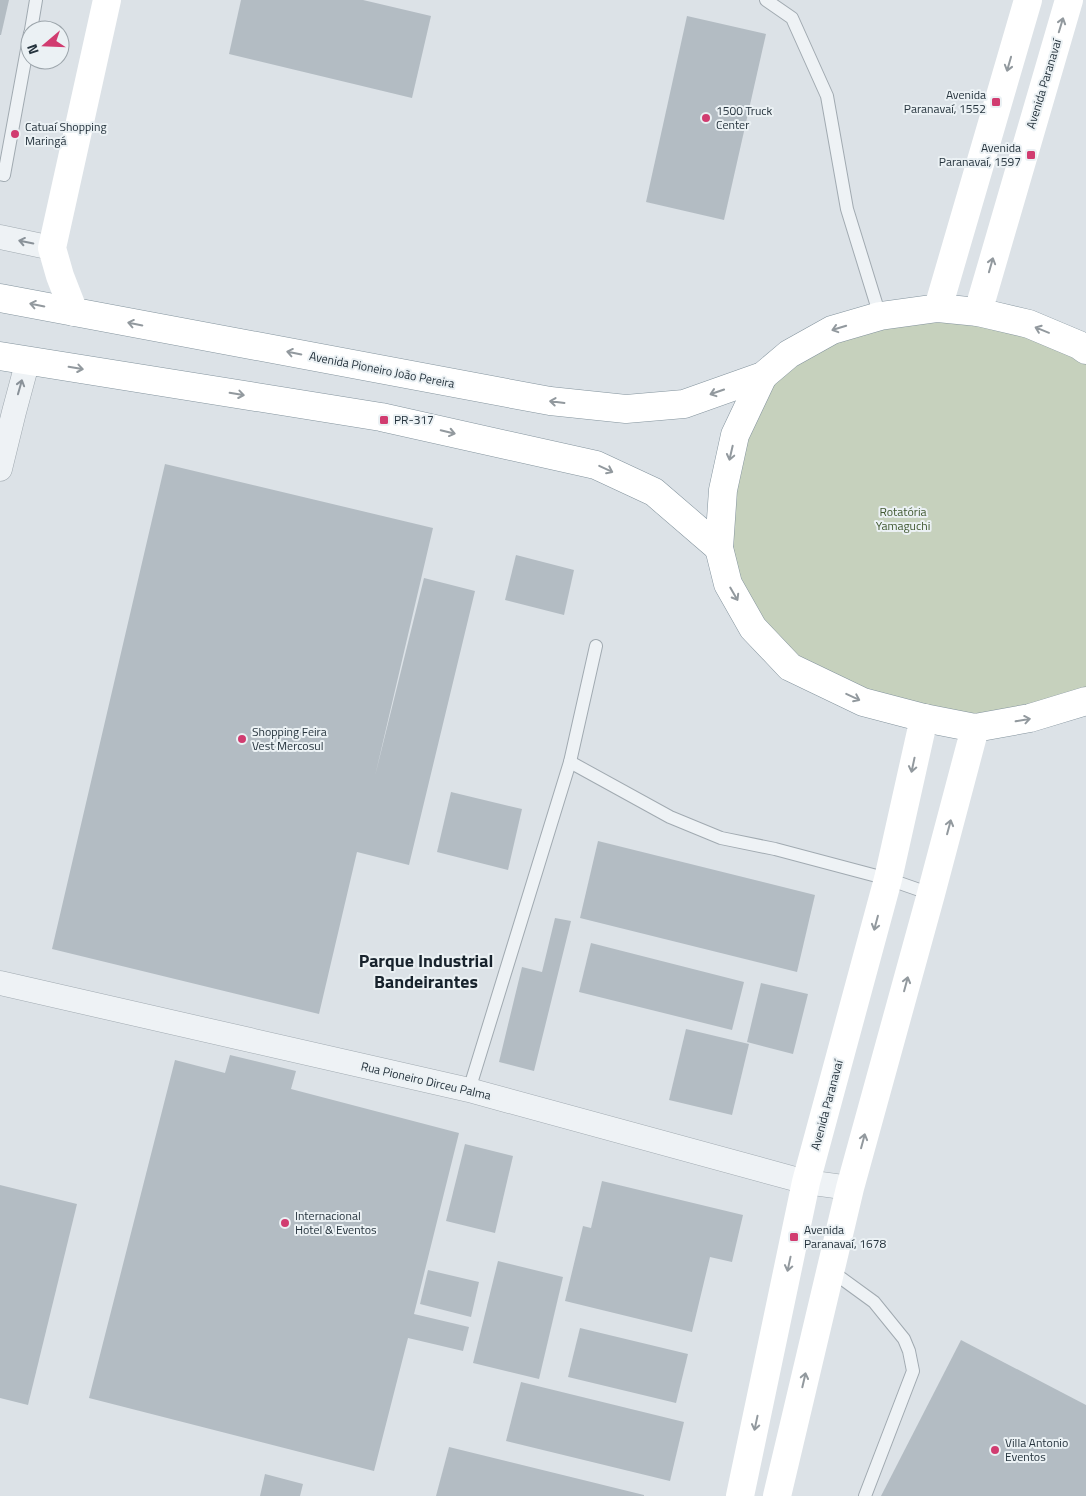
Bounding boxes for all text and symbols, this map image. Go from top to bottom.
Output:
one-way arrow [1057,18,1067,34]
north arrow [20,20,70,70]
street label: Avenida Paranavaí [1021,35,1067,131]
text: N [21,41,44,57]
one-way arrow [1004,55,1014,71]
place label: Avenida Paranavaí, 1552 [904,85,986,118]
marker: Avenida Paranavaí, 1552 [990,96,1002,108]
place label: 1500 Truck Center [716,101,773,134]
marker: 1500 Truck Center [700,112,712,124]
place label: Catuaí Shopping Maringá [25,117,107,150]
marker: Catuaí Shopping Maringá [9,128,21,140]
place label: Avenida Paranavaí, 1597 [939,138,1021,171]
marker: Avenida Paranavaí, 1597 [1025,149,1037,161]
one-way arrow [19,237,35,247]
one-way arrow [987,258,997,274]
one-way arrow [29,300,45,309]
one-way arrow [127,318,143,328]
one-way arrow [831,324,847,333]
one-way arrow [1035,324,1050,334]
street label: Avenida Pioneiro João Pereira [308,346,456,393]
one-way arrow [287,348,303,358]
one-way arrow [68,363,84,373]
one-way arrow [16,380,26,396]
one-way arrow [709,388,725,398]
one-way arrow [228,389,244,399]
one-way arrow [550,397,566,407]
place label: PR-317 [394,410,434,429]
marker: PR-317 [378,414,390,426]
one-way arrow [440,428,456,437]
one-way arrow [726,445,735,461]
one-way arrow [598,465,613,475]
park label: Rotatória Yamaguchi [876,502,930,535]
one-way arrow [729,586,739,601]
one-way arrow [845,693,860,702]
one-way arrow [1014,714,1030,724]
place label: Shopping Feira Vest Mercosul [252,722,327,755]
marker: Shopping Feira Vest Mercosul [236,733,248,745]
one-way arrow [908,757,917,773]
one-way arrow [945,820,954,836]
one-way arrow [871,915,880,931]
district label: Parque Industrial Bandeirantes [359,947,493,995]
one-way arrow [902,977,911,993]
street label: Rua Pioneiro Dirceu Palma [359,1056,493,1105]
street label: Avenida Paranavaí [805,1056,848,1152]
one-way arrow [859,1133,868,1149]
place label: Internacional Hotel & Eventos [295,1206,377,1239]
marker: Internacional Hotel & Eventos [279,1217,291,1229]
place label: Avenida Paranavaí, 1678 [804,1220,886,1253]
marker: Avenida Paranavaí, 1678 [788,1231,800,1243]
one-way arrow [783,1255,793,1271]
one-way arrow [800,1373,809,1389]
one-way arrow [750,1414,760,1430]
place label: Villa Antonio Eventos [1005,1433,1068,1466]
marker: Villa Antonio Eventos [989,1444,1001,1456]

